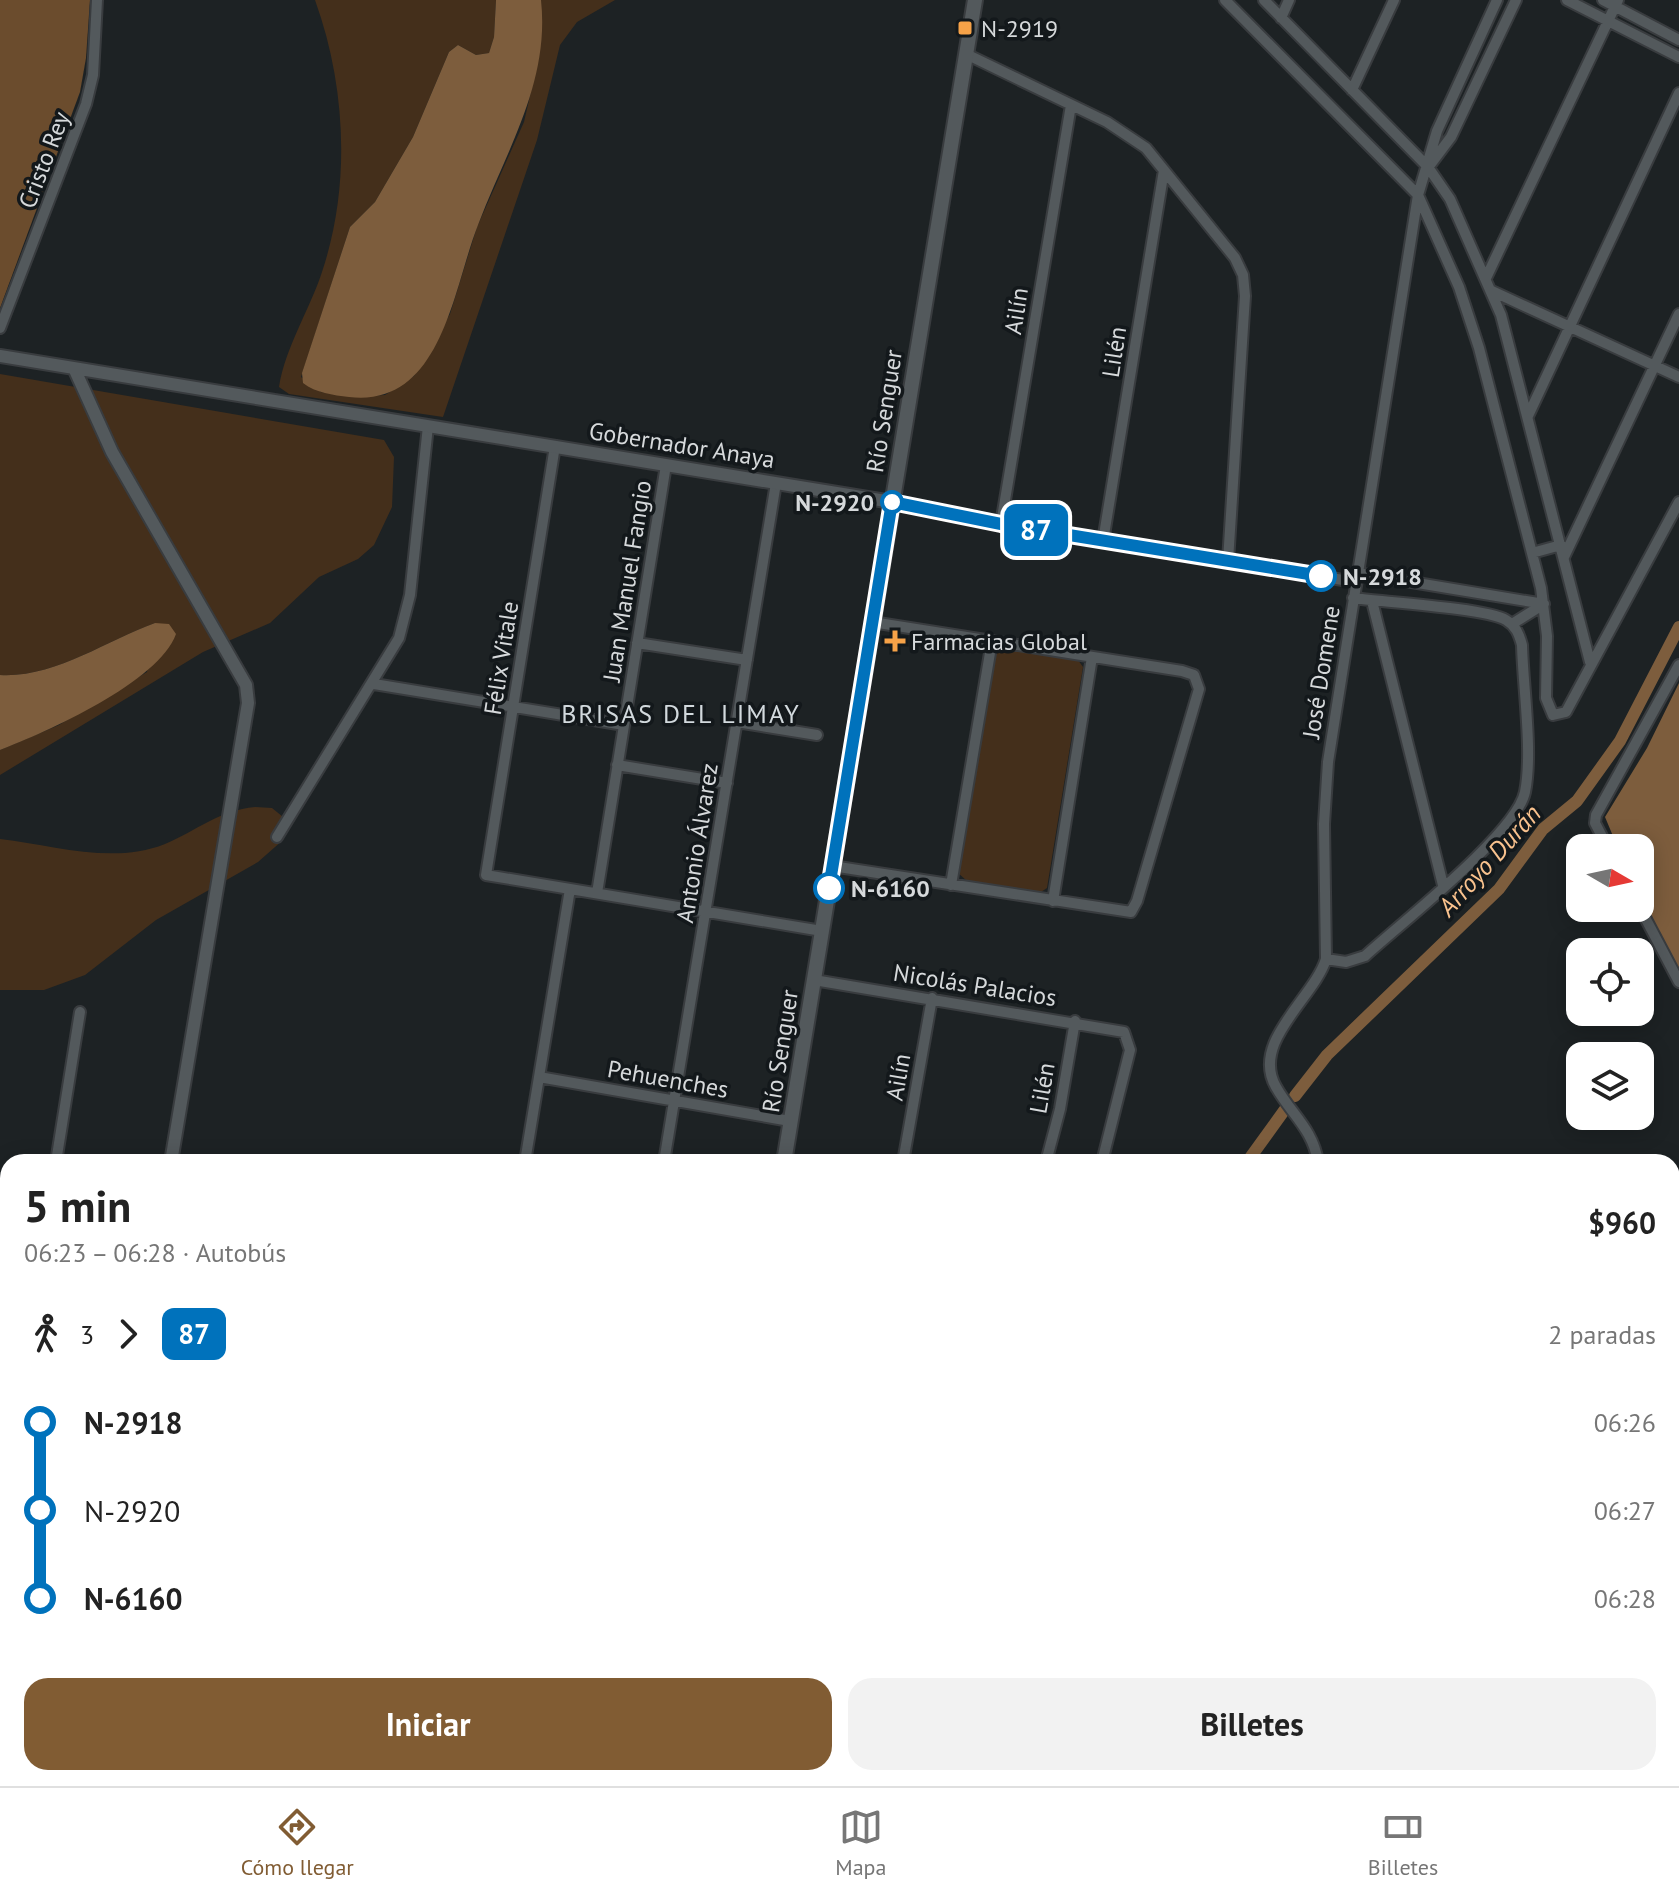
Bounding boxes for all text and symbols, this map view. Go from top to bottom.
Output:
place label: N-2919 [981,13,1058,44]
marker: N-2919 [956,19,974,37]
street label: Cristo Rey [11,107,77,213]
street label: Ailín [997,285,1035,337]
street label: Lilén [1095,324,1133,380]
street label: Río Senguer [859,347,909,475]
street label: Gobernador Anaya [587,415,777,475]
street label: Juan Manuel Fangio [596,478,658,685]
place label: N-2920 [795,487,874,518]
marker: N-2920 [881,491,903,513]
line badge: 87 [1000,504,1072,556]
text: 87 [1020,511,1052,548]
marker: N-2918 [1306,561,1336,591]
place label: N-2918 [1343,561,1422,592]
street label: Félix Vitale [477,599,525,717]
street label: José Domene [1295,603,1347,742]
place label: Farmacias Global [911,626,1087,657]
marker: Farmacias Global [886,632,904,650]
district label: BRISAS DEL LIMAY [561,697,801,730]
street label: Antonio Álvarez [669,761,725,925]
water label: Arroyo Durán [1430,797,1548,923]
north arrow [1566,834,1654,922]
map controls [1566,834,1654,1130]
marker: N-6160 [814,873,844,903]
place label: N-6160 [851,873,930,904]
button: locate [1566,938,1654,1026]
street label: Nicolás Palacios [891,957,1059,1013]
street label: Río Senguer [755,987,805,1115]
button: layers [1566,1042,1654,1130]
street label: Ailín [879,1051,917,1103]
street label: Pehuenches [605,1053,731,1105]
street label: Lilén [1022,1060,1062,1116]
text: 5 min [24,1177,131,1234]
text: $960 [1588,1203,1656,1242]
text: 06:23 – 06:28 · Autobús [24,1236,286,1269]
icon: walk [24,1312,68,1356]
icon: forward [106,1312,150,1356]
text: 87 [178,1315,210,1352]
text: 3 [80,1318,94,1351]
text: 2 paradas [1548,1318,1656,1351]
text: N-2918 [84,1403,183,1442]
text: 06:26 [1594,1406,1656,1439]
text: N-2920 [84,1491,180,1530]
text: 06:27 [1594,1494,1656,1527]
text: N-6160 [84,1579,183,1618]
text: 06:28 [1594,1582,1656,1615]
button: Iniciar [24,1678,832,1770]
button: Billetes [848,1678,1656,1770]
tab: Cómo llegar [241,1805,354,1881]
tab: Mapa [835,1805,886,1881]
tab: Billetes [1368,1805,1438,1881]

